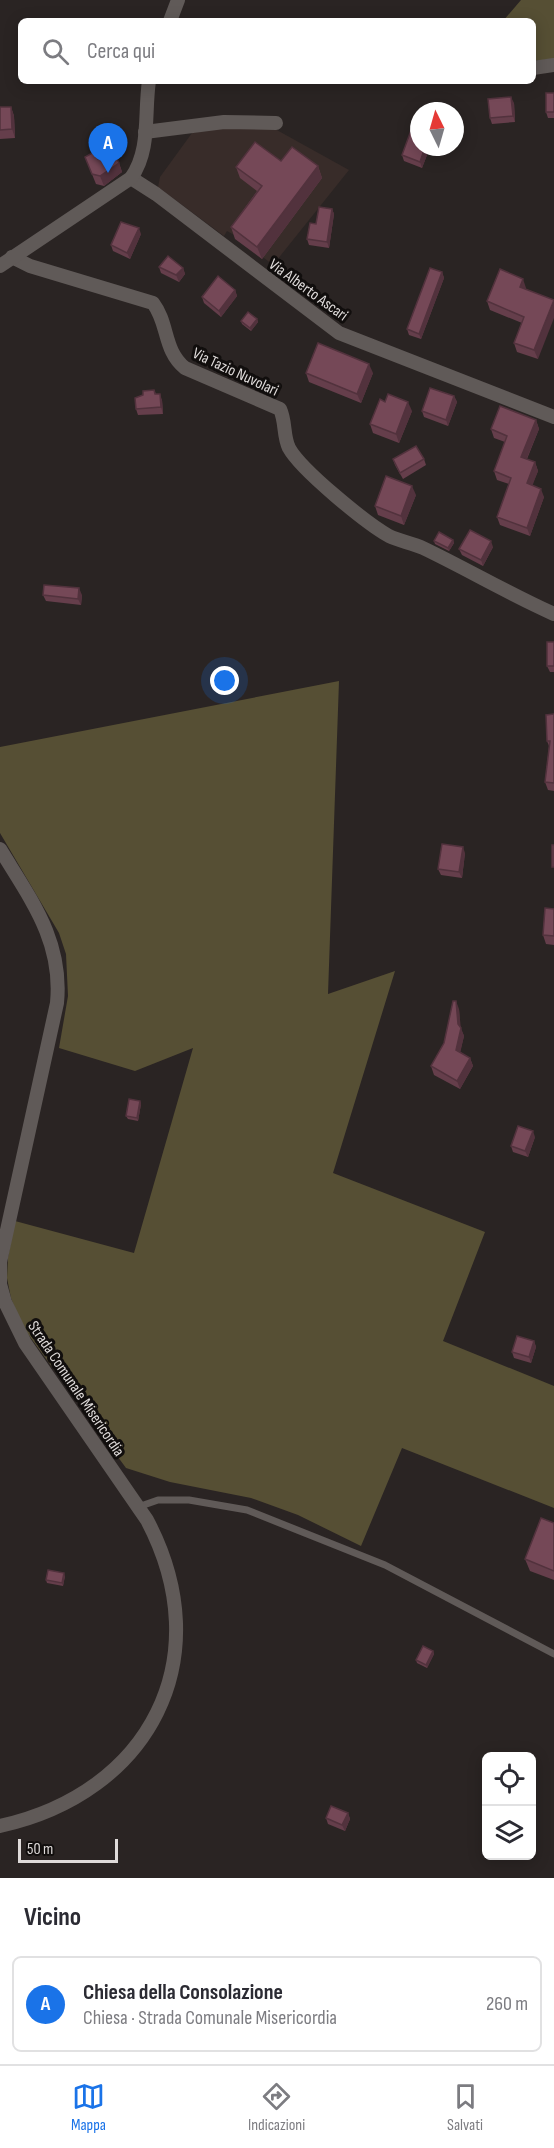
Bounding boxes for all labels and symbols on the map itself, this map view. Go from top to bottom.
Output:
north arrow [410,102,464,156]
pin: A [88,124,128,173]
street label: Via Alberto Ascari [265,255,351,325]
street label: Via Tazio Nuvolari [189,344,281,401]
your location [210,666,239,695]
street label: Strada Comunale Misericordia [23,1318,128,1460]
scale bar [18,1836,118,1864]

